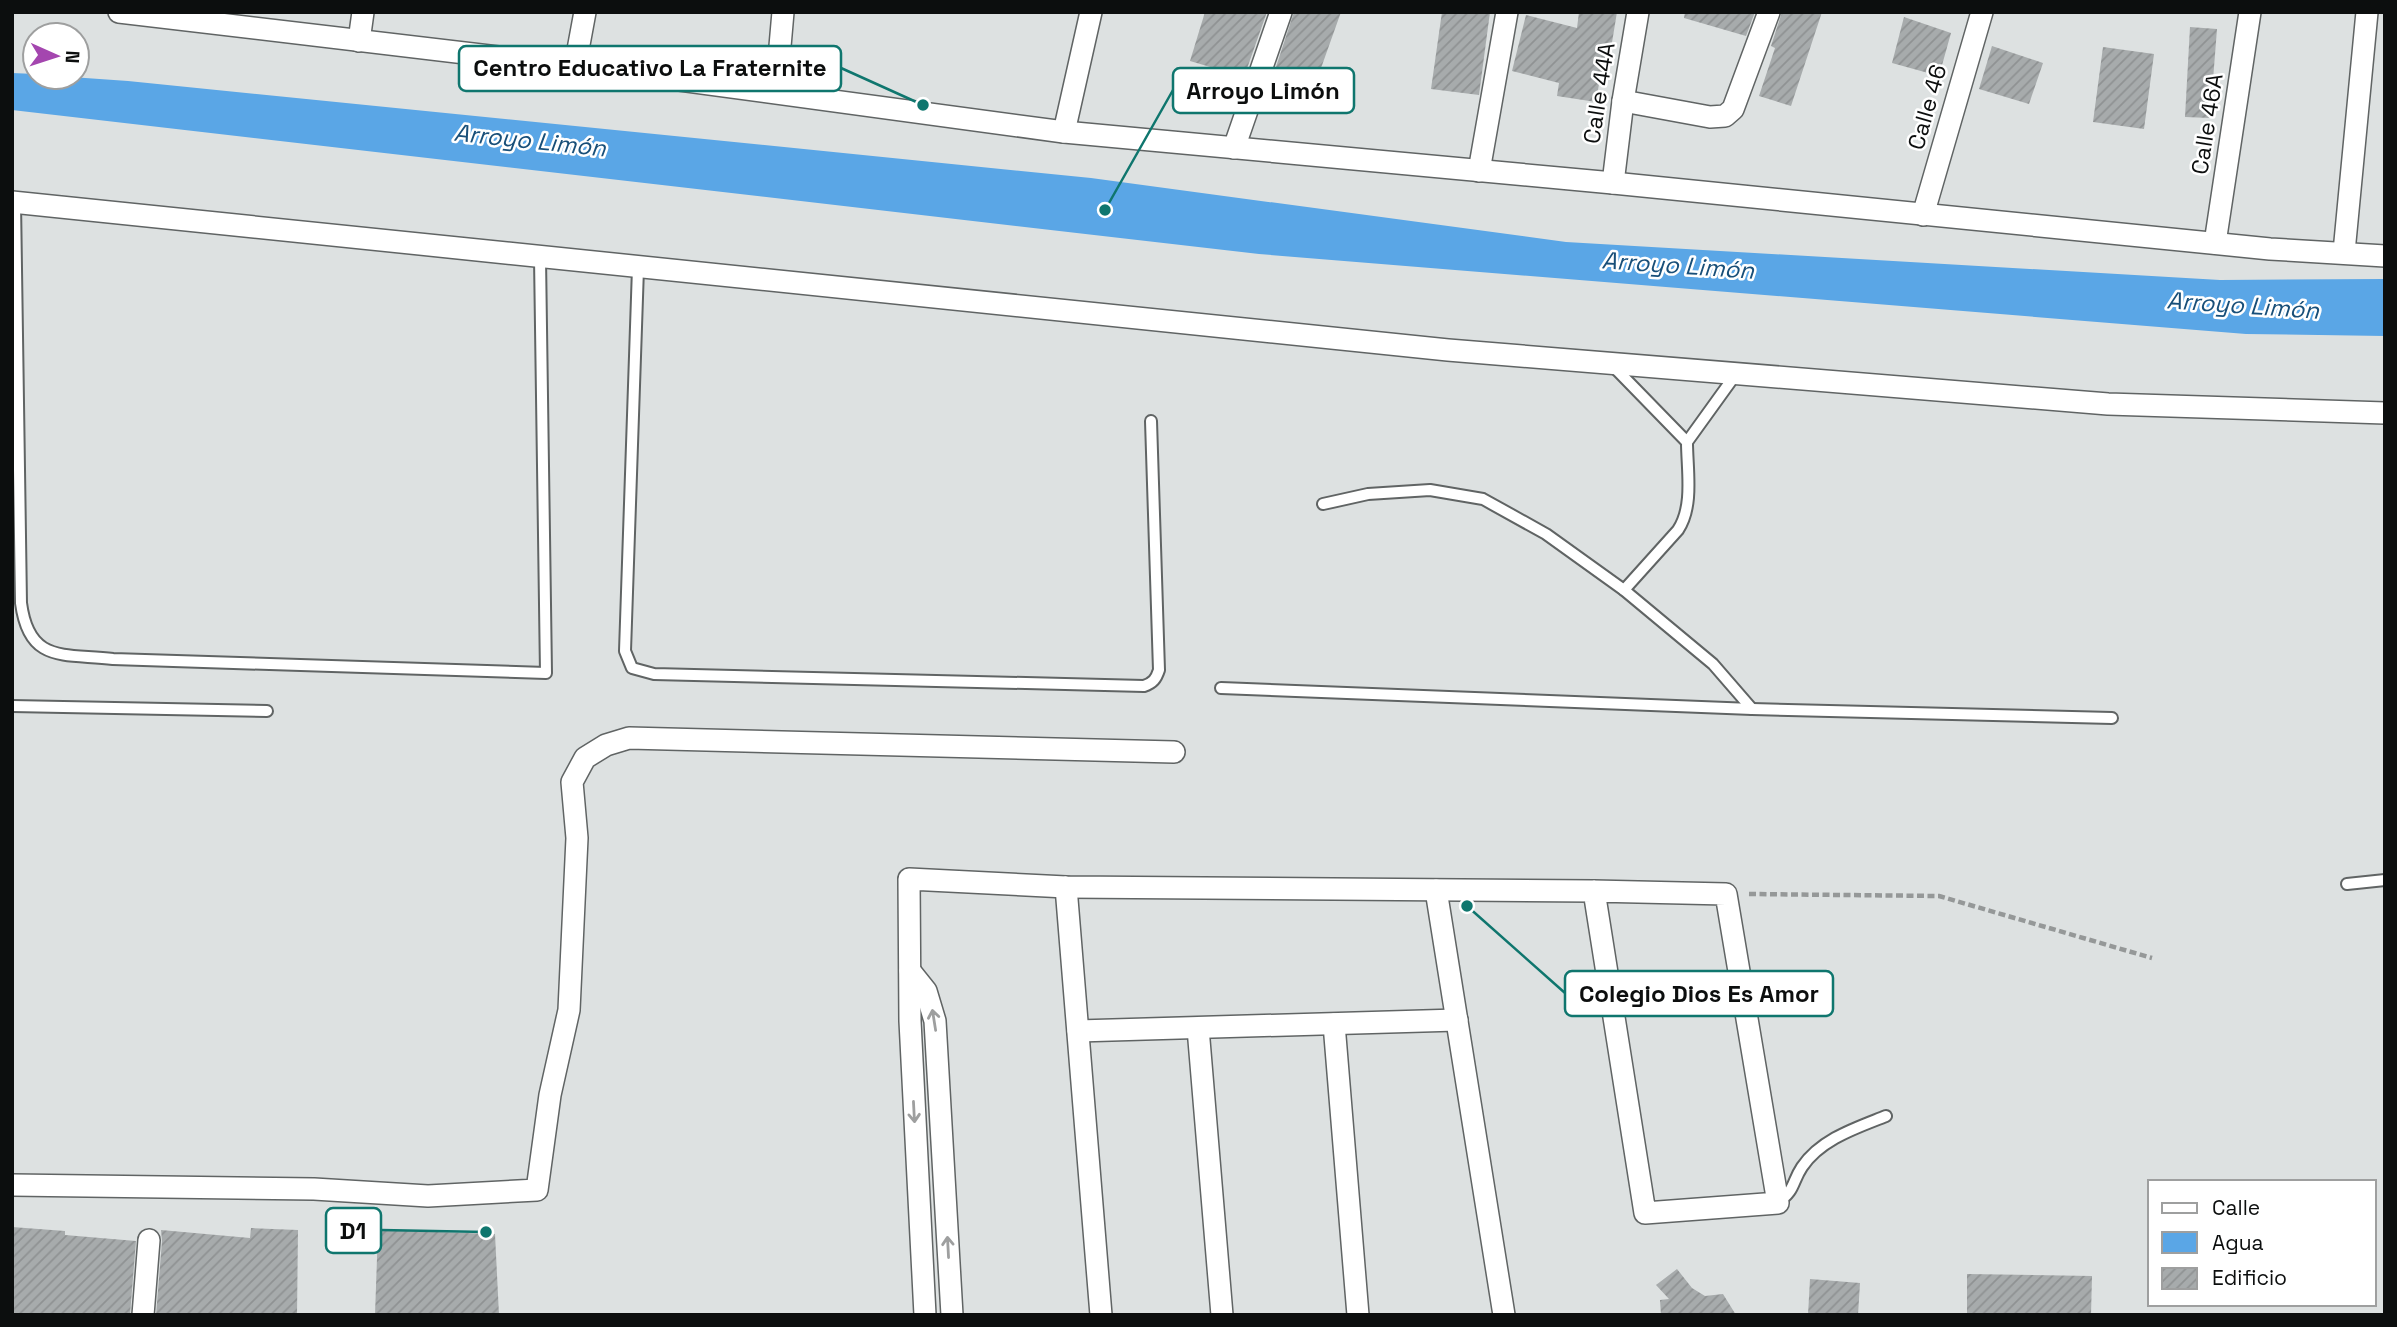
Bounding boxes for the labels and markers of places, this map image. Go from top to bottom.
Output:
callout: Centro Educativo La Fraternite [459,46,841,91]
callout: Arroyo Limón [1173,68,1354,113]
callout: Colegio Dios Es Amor [1565,971,1833,1016]
callout: D1 [326,1208,381,1253]

